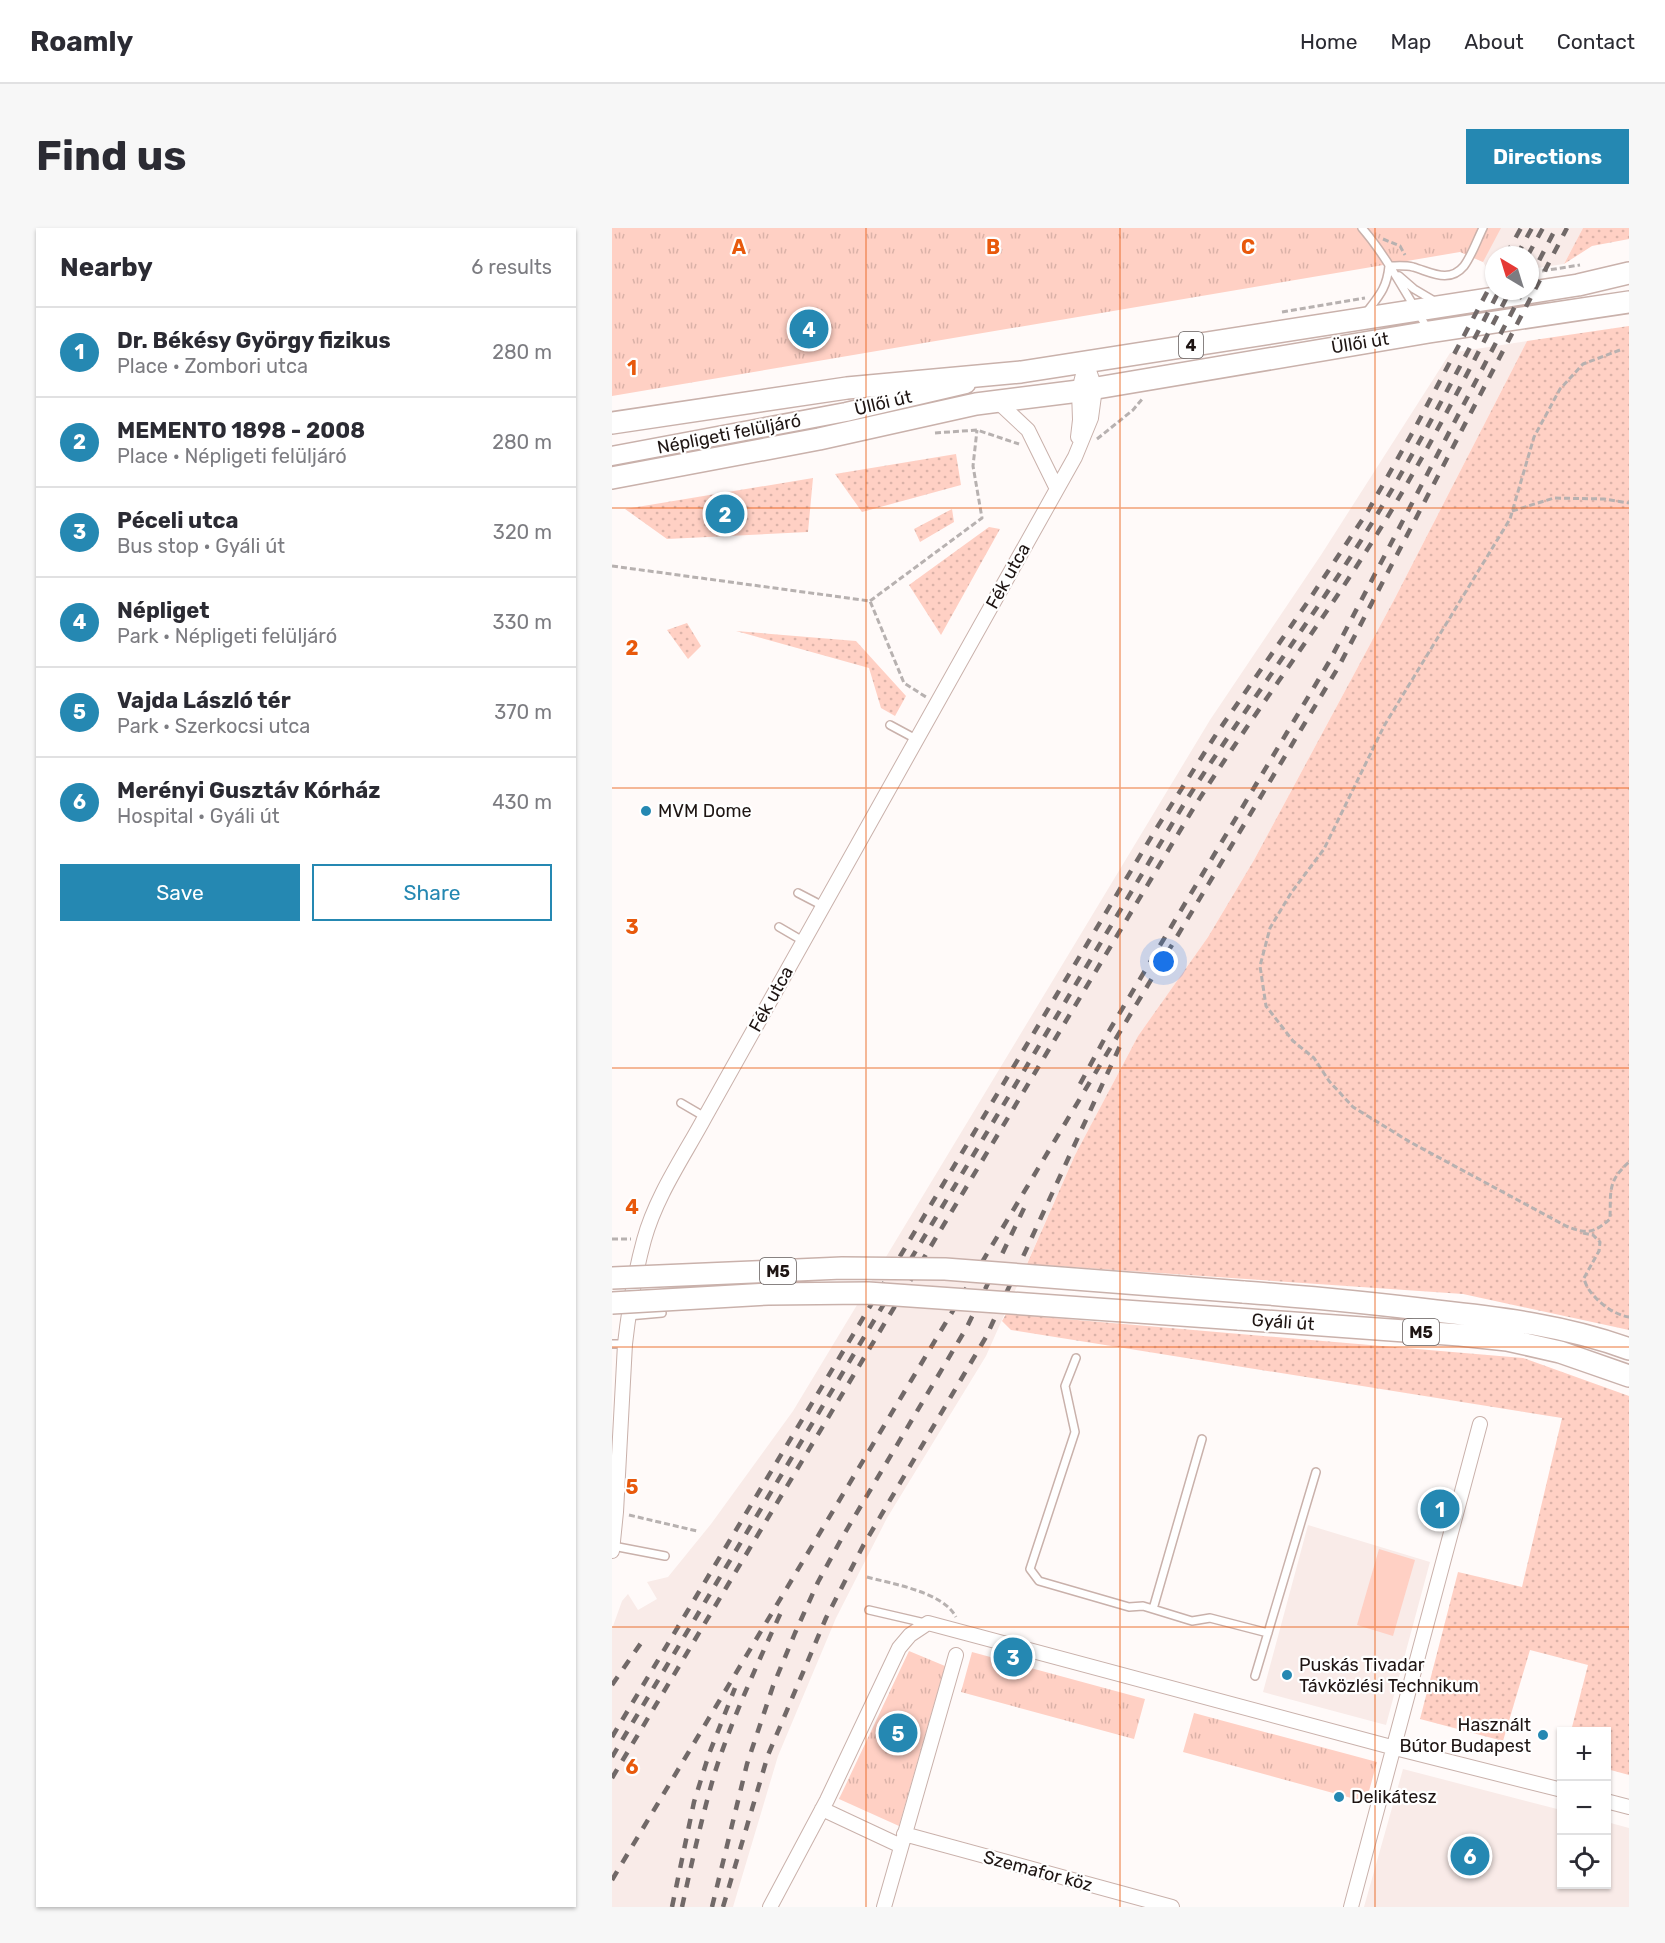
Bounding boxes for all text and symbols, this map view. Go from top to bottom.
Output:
text: Roamly [30,25,133,58]
text: Home [1300,29,1357,54]
text: Map [1390,29,1431,54]
text: About [1464,29,1524,54]
text: Contact [1557,29,1635,54]
button: Directions [1466,129,1629,184]
text: Find us [36,131,187,181]
text: A [732,235,747,259]
text: B [986,235,1000,259]
text: C [1241,235,1255,259]
north arrow [1485,246,1539,300]
text: Nearby [60,252,153,283]
text: 6 results [471,255,552,279]
pin: 4 [790,306,828,352]
text: Dr. Békésy György fizikus [117,327,391,354]
street label: Üllői út [1329,328,1391,358]
road number: 4 [1179,332,1203,358]
text: 1 [75,340,84,364]
text: 280 m [492,340,552,364]
text: Place · Zombori utca [117,354,308,378]
text: 1 [627,356,637,380]
street label: Üllői út [852,386,914,420]
street label: Népligeti felüljáró [655,409,803,459]
text: MEMENTO 1898 - 2008 [117,417,365,444]
text: 2 [73,430,86,454]
text: 280 m [492,430,552,454]
text: Place · Népligeti felüljáró [117,444,347,468]
pin: 2 [706,492,744,536]
text: Péceli utca [117,507,238,534]
text: 3 [73,520,86,544]
text: 320 m [493,520,552,544]
text: Bus stop · Gyáli út [117,534,285,558]
street label: Fék utca [981,539,1035,613]
text: Népliget [117,597,210,624]
text: 4 [73,610,86,634]
text: 330 m [493,610,552,634]
text: Park · Népligeti felüljáró [117,624,337,648]
text: 2 [626,636,639,660]
text: Vajda László tér [117,687,291,714]
text: 5 [73,700,86,724]
text: 370 m [494,700,552,724]
text: Park · Szerkocsi utca [117,714,310,738]
text: Merényi Gusztáv Kórház [117,777,380,804]
text: 6 [73,790,86,814]
text: 430 m [492,790,552,814]
place label: MVM Dome [658,800,752,822]
text: Hospital · Gyáli út [117,804,280,828]
marker: MVM Dome [639,804,653,818]
button: Save [60,864,300,921]
button: Share [312,864,552,921]
text: 3 [625,915,639,939]
your location [1149,947,1178,976]
street label: Fék utca [744,962,798,1036]
text: 4 [625,1195,639,1219]
road number: M5 [760,1258,796,1284]
street label: Gyáli út [1251,1309,1315,1335]
road number: M5 [1403,1319,1439,1345]
text: 5 [626,1475,639,1499]
pin: 1 [1420,1486,1460,1532]
pin: 3 [994,1634,1032,1680]
place label: Puskás Tivadar Távközlési Technikum [1299,1654,1479,1697]
marker: Puskás Tivadar Távközlési Technikum [1280,1668,1294,1682]
pin: 5 [878,1710,918,1756]
place label: Használt Bútor Budapest [1399,1714,1531,1757]
map controls [1557,1727,1611,1889]
button: + [1557,1727,1611,1781]
marker: Használt Bútor Budapest [1536,1728,1550,1742]
text: 6 [625,1755,639,1779]
button: − [1557,1781,1611,1835]
place label: Delikátesz [1351,1786,1437,1808]
marker: Delikátesz [1332,1790,1346,1804]
pin: 6 [1450,1834,1490,1878]
button: locate [1557,1835,1611,1889]
street label: Szemafor köz [981,1846,1095,1896]

